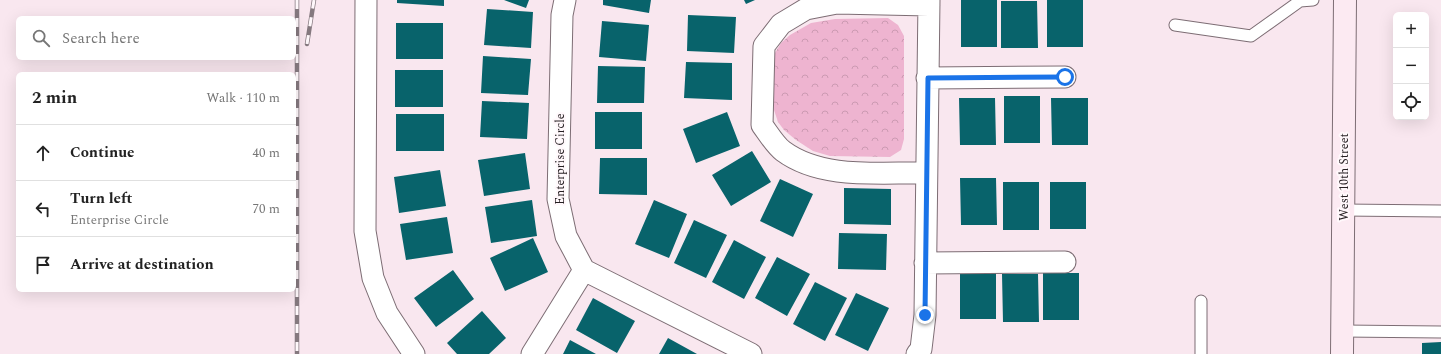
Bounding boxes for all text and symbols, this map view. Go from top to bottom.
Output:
map controls [1393,12,1429,120]
button: + [1393,12,1429,48]
search box [16,16,296,60]
icon: search [30,27,52,49]
text: Search here [62,27,140,50]
button: − [1393,48,1429,84]
route start [1056,68,1074,86]
button: locate [1393,84,1429,120]
text: 2 min [32,85,77,111]
text: Walk · 110 m [206,88,280,108]
street label: Enterprise Circle [551,113,570,205]
street label: West 10th Street [1335,133,1354,221]
text: Continue [70,141,135,164]
icon: ahead [32,142,54,164]
text: 40 m [253,143,280,163]
text: Turn left [70,187,132,210]
icon: left [32,198,54,220]
text: 70 m [253,199,280,219]
text: Enterprise Circle [70,210,169,230]
text: Arrive at destination [70,253,214,276]
icon: arrive [32,254,54,276]
route end [916,306,934,324]

